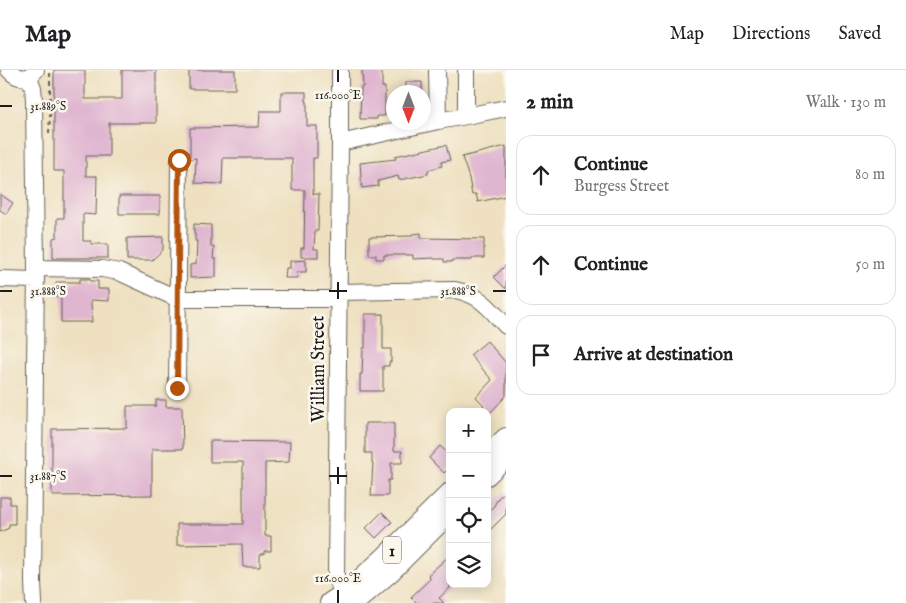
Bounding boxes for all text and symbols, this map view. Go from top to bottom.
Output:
text: Map [25,19,71,50]
text: Map [670,23,704,46]
text: Directions [732,23,810,46]
text: Saved [838,23,881,46]
north arrow [386,85,431,130]
text: 116.000°E [315,88,361,103]
text: 2 min [526,89,573,116]
text: Walk · 130 m [806,93,886,113]
text: 31.889°S [30,99,66,114]
route start [168,149,191,172]
text: Continue [574,153,648,177]
icon: ahead [527,161,555,189]
text: 80 m [855,165,885,185]
text: Burgess Street [574,177,669,197]
icon: ahead [527,251,555,279]
text: Continue [574,253,648,277]
text: 50 m [856,255,885,275]
text: 31.888°S [30,284,66,299]
text: 31.888°S [440,284,476,299]
street label: William Street [308,316,331,423]
icon: arrive [527,341,555,369]
text: Arrive at destination [574,343,733,367]
route end [166,377,189,400]
map controls [446,408,491,588]
button: + [446,408,491,453]
button: − [446,453,491,498]
text: 31.887°S [30,469,66,484]
button: locate [446,498,491,543]
road number: 1 [383,536,401,564]
button: layers [446,543,491,588]
text: 116.000°E [315,571,361,586]

